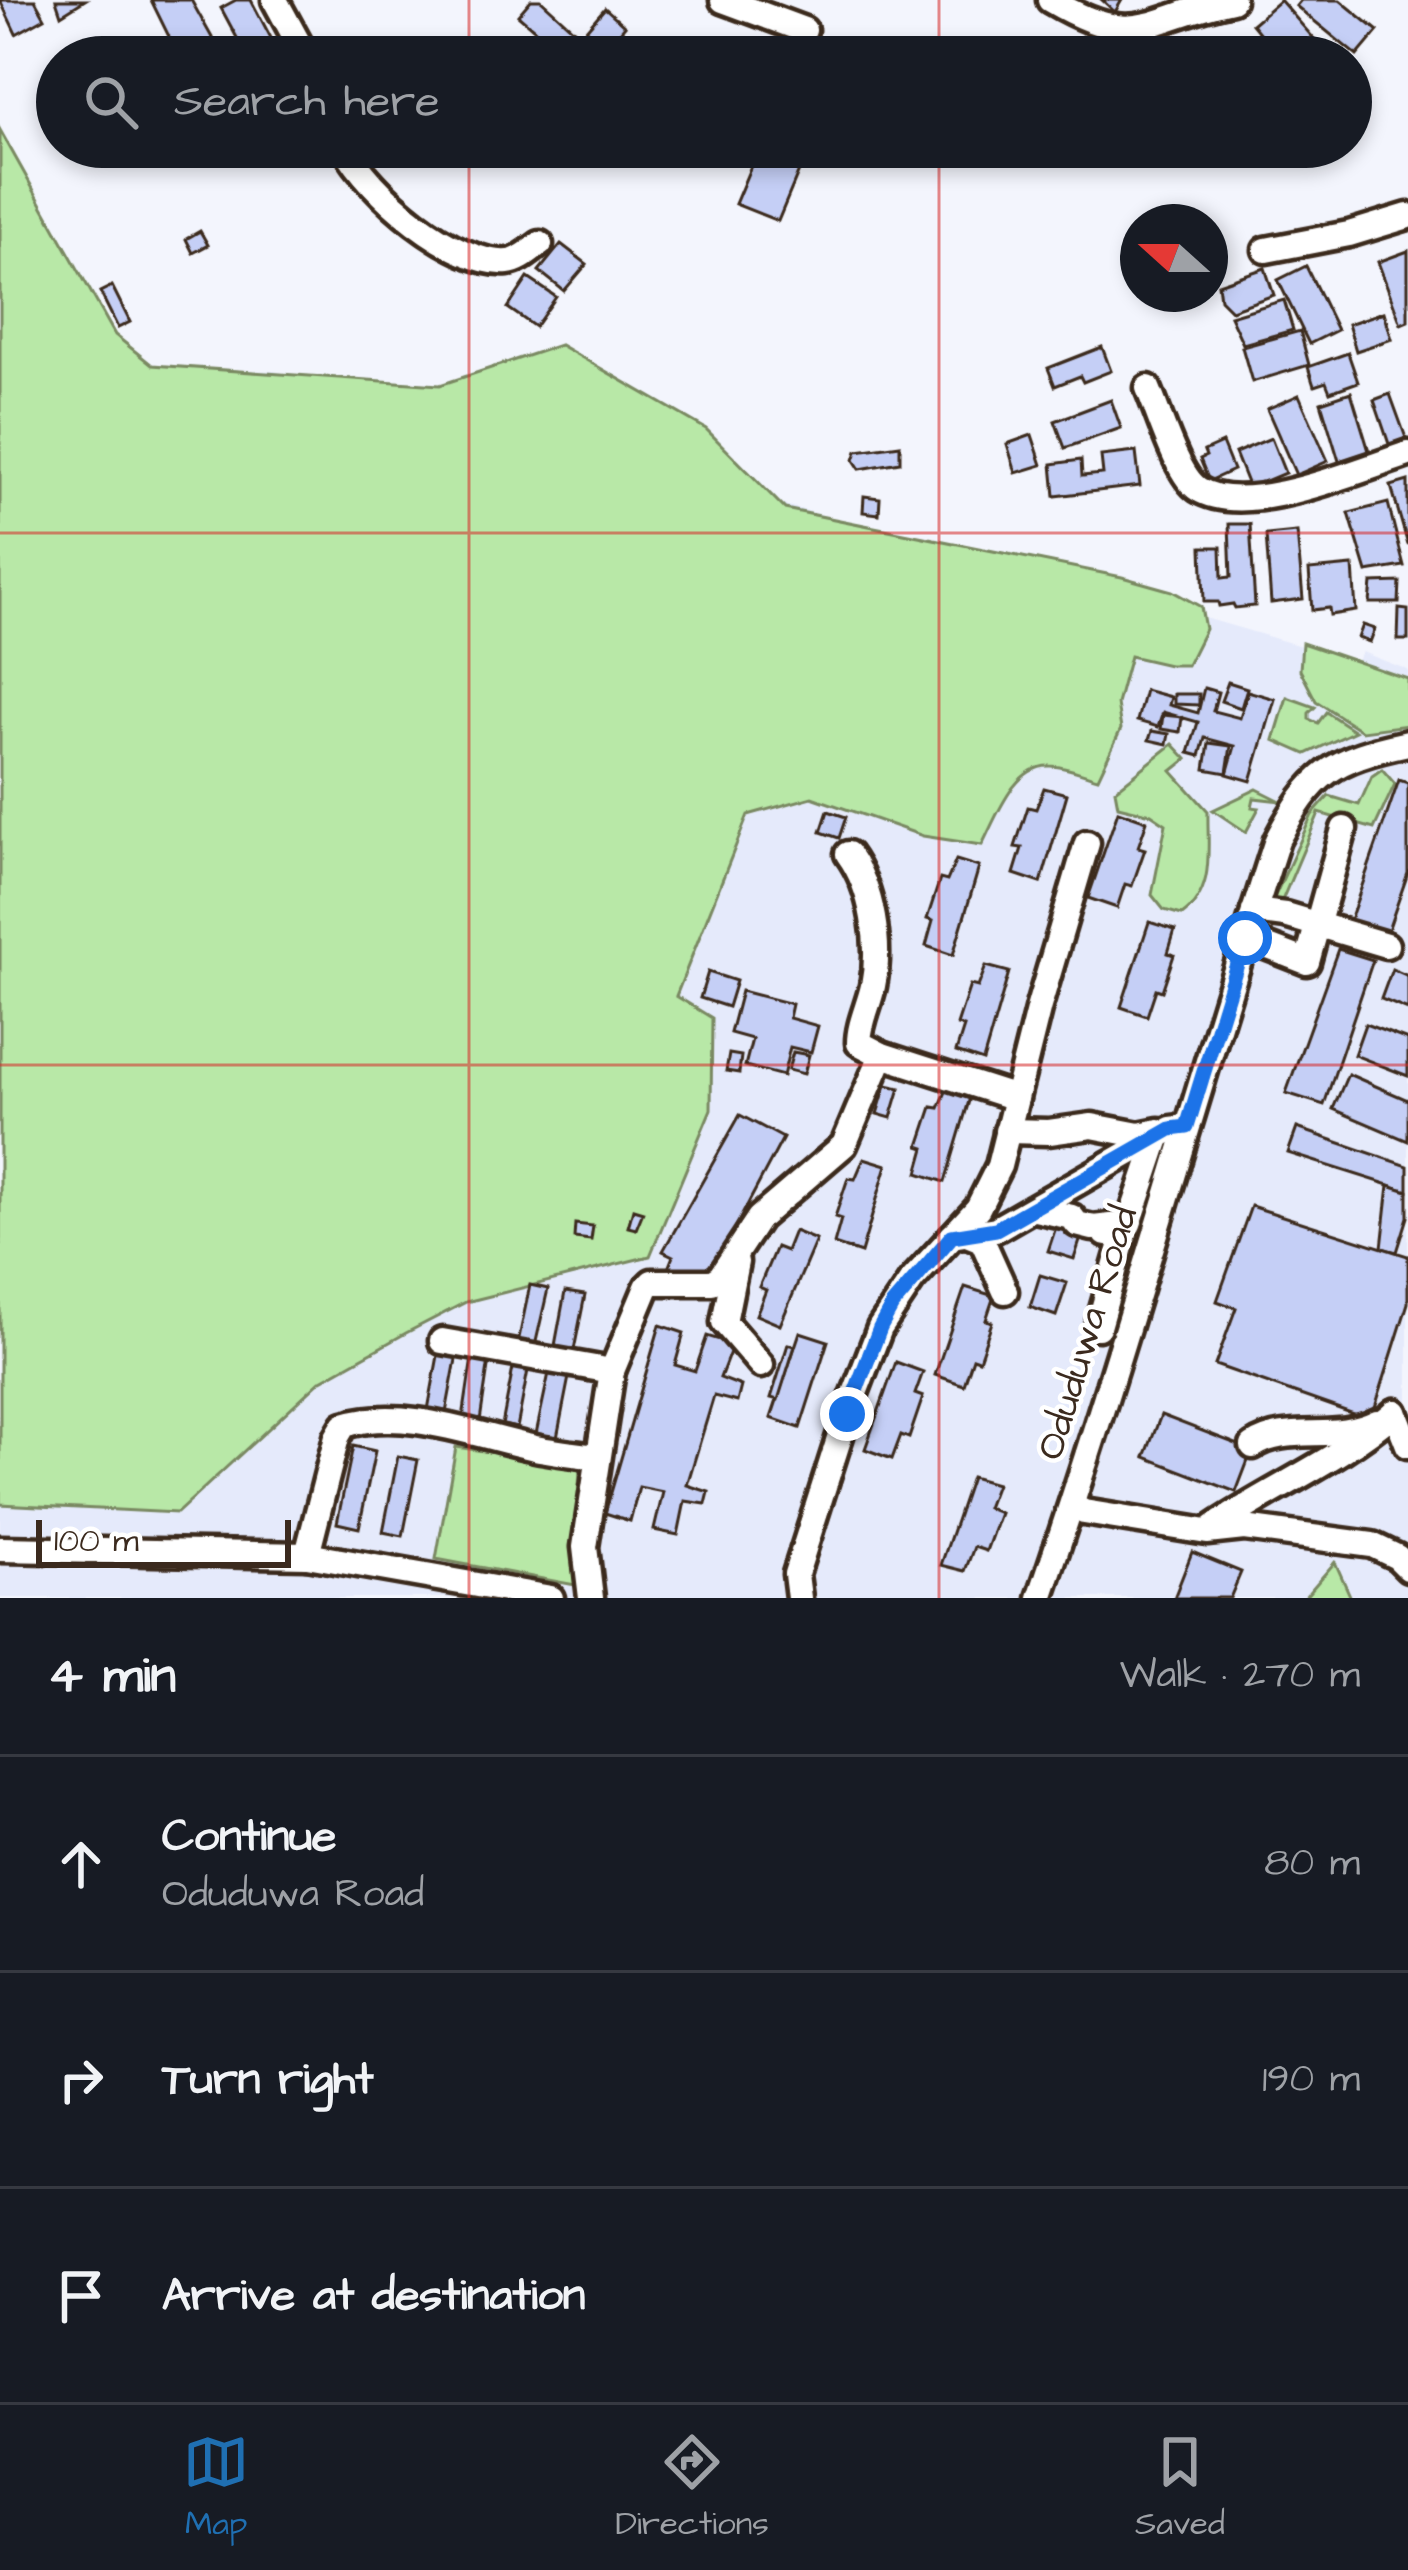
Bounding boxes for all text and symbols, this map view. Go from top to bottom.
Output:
search box [36,36,1372,168]
icon: search [78,69,144,135]
text: Search here [174,71,440,133]
north arrow [1120,204,1228,312]
route start [1218,911,1272,965]
street label: Oduduwa Road [1024,1200,1152,1466]
route end [820,1387,874,1441]
scale bar [36,1514,291,1567]
text: 100 m [54,1518,139,1564]
text: 4 min [48,1641,176,1712]
text: Walk · 270 m [1120,1649,1360,1703]
text: Continue [162,1806,336,1868]
icon: ahead [48,1831,114,1897]
text: 80 m [1264,1837,1360,1891]
text: Oduduwa Road [162,1868,424,1922]
icon: right [48,2047,114,2113]
text: Turn right [162,2049,374,2111]
text: 190 m [1262,2053,1360,2107]
icon: arrive [48,2263,114,2329]
text: Arrive at destination [162,2265,585,2327]
tab: Map [183,2429,249,2547]
tab: Directions [615,2429,769,2547]
tab: Saved [1135,2429,1225,2547]

